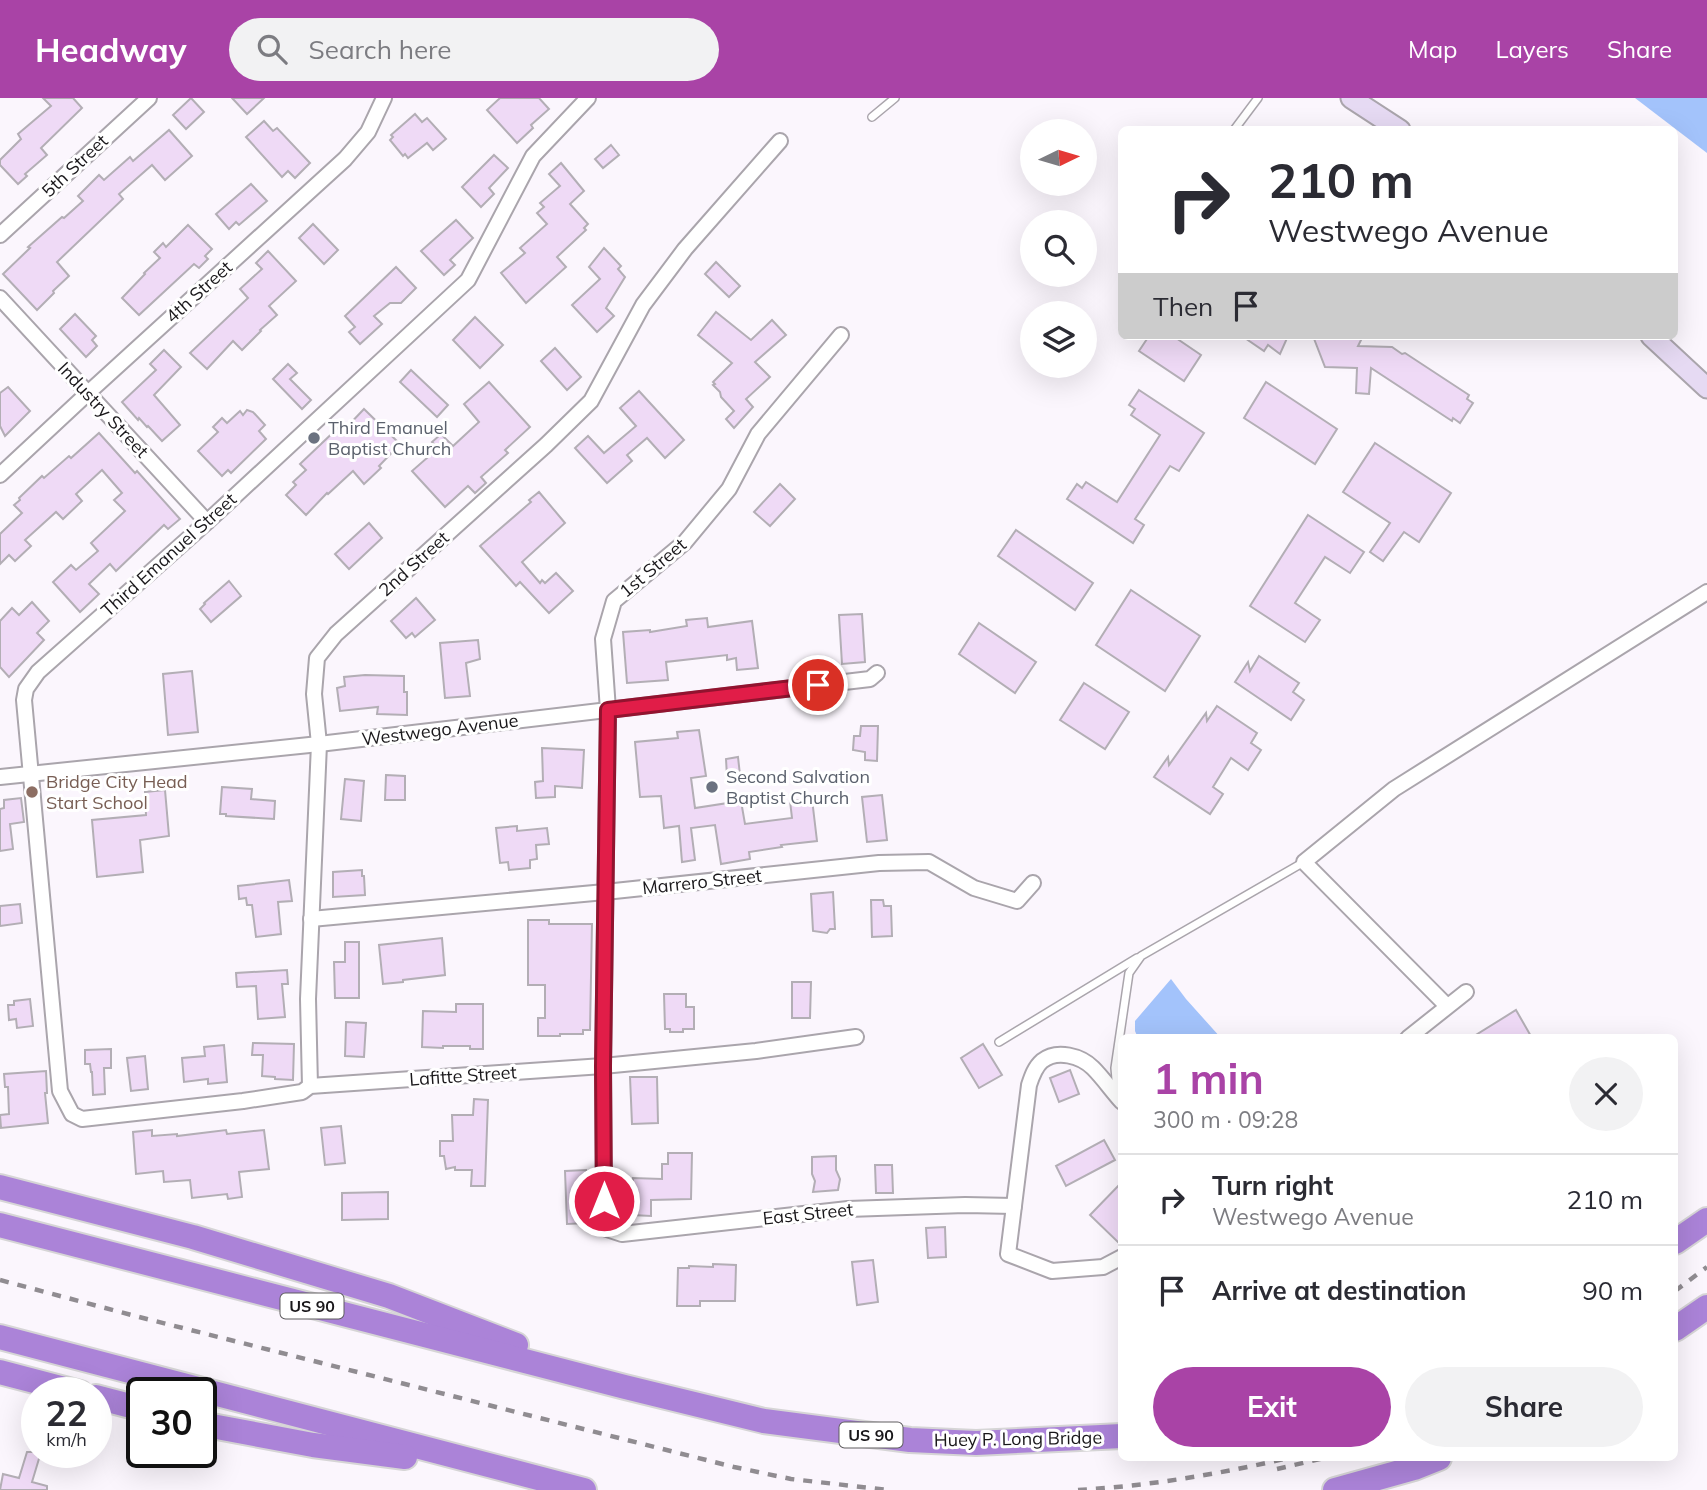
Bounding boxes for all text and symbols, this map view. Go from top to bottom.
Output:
search box [229,18,719,81]
text: Headway [35,29,187,70]
icon: search [253,30,291,68]
text: Search here [309,33,451,66]
text: Map [1408,34,1457,64]
text: Layers [1495,34,1569,64]
text: Share [1607,34,1672,64]
north arrow [1020,119,1097,196]
map controls [1020,119,1097,378]
street label: 5th Street [37,129,113,202]
text: 210 m [1268,149,1414,210]
icon: right [1153,154,1244,245]
button: search [1020,210,1097,287]
text: Westwego Avenue [1268,210,1549,250]
street label: 4th Street [160,256,237,328]
icon: arrive [1227,287,1265,325]
text: Then [1153,290,1213,323]
button: layers [1020,301,1097,378]
street label: Industry Street [53,357,154,462]
place label: Third Emanuel Baptist Church [328,416,451,460]
marker: Third Emanuel Baptist Church [306,430,322,446]
street label: Third Emanuel Street [96,488,241,621]
street label: 2nd Street [374,526,454,601]
street label: 1st Street [614,533,691,602]
pin [788,655,848,715]
icon: arrive [799,666,837,704]
street label: Westwego Avenue [360,708,520,751]
place label: Second Salvation Baptist Church [726,765,870,809]
place label: Bridge City Head Start School [46,770,188,814]
marker: Second Salvation Baptist Church [704,779,720,795]
marker: Bridge City Head Start School [24,784,40,800]
street label: Marrero Street [641,864,763,899]
text: 1 min [1153,1052,1264,1105]
button: close [1569,1057,1643,1131]
street label: Lafitte Street [409,1060,517,1091]
text: 300 m · 09:28 [1153,1105,1298,1134]
position arrow [567,1164,641,1238]
text: Turn right [1212,1169,1333,1202]
icon: right [1153,1181,1191,1219]
text: 210 m [1567,1183,1643,1216]
street label: East Street [762,1197,854,1230]
text: Westwego Avenue [1212,1202,1414,1231]
icon: arrive [1153,1272,1191,1310]
text: Arrive at destination [1212,1274,1467,1307]
text: 90 m [1582,1274,1643,1307]
road number: US 90 [280,1294,344,1318]
button: Exit [1153,1367,1391,1447]
button: Share [1405,1367,1643,1447]
speed limit sign: 30 [126,1377,217,1468]
text: 22 [45,1391,88,1435]
road number: US 90 [840,1422,903,1448]
street label: Huey P. Long Bridge [934,1426,1102,1451]
text: km/h [46,1428,87,1451]

